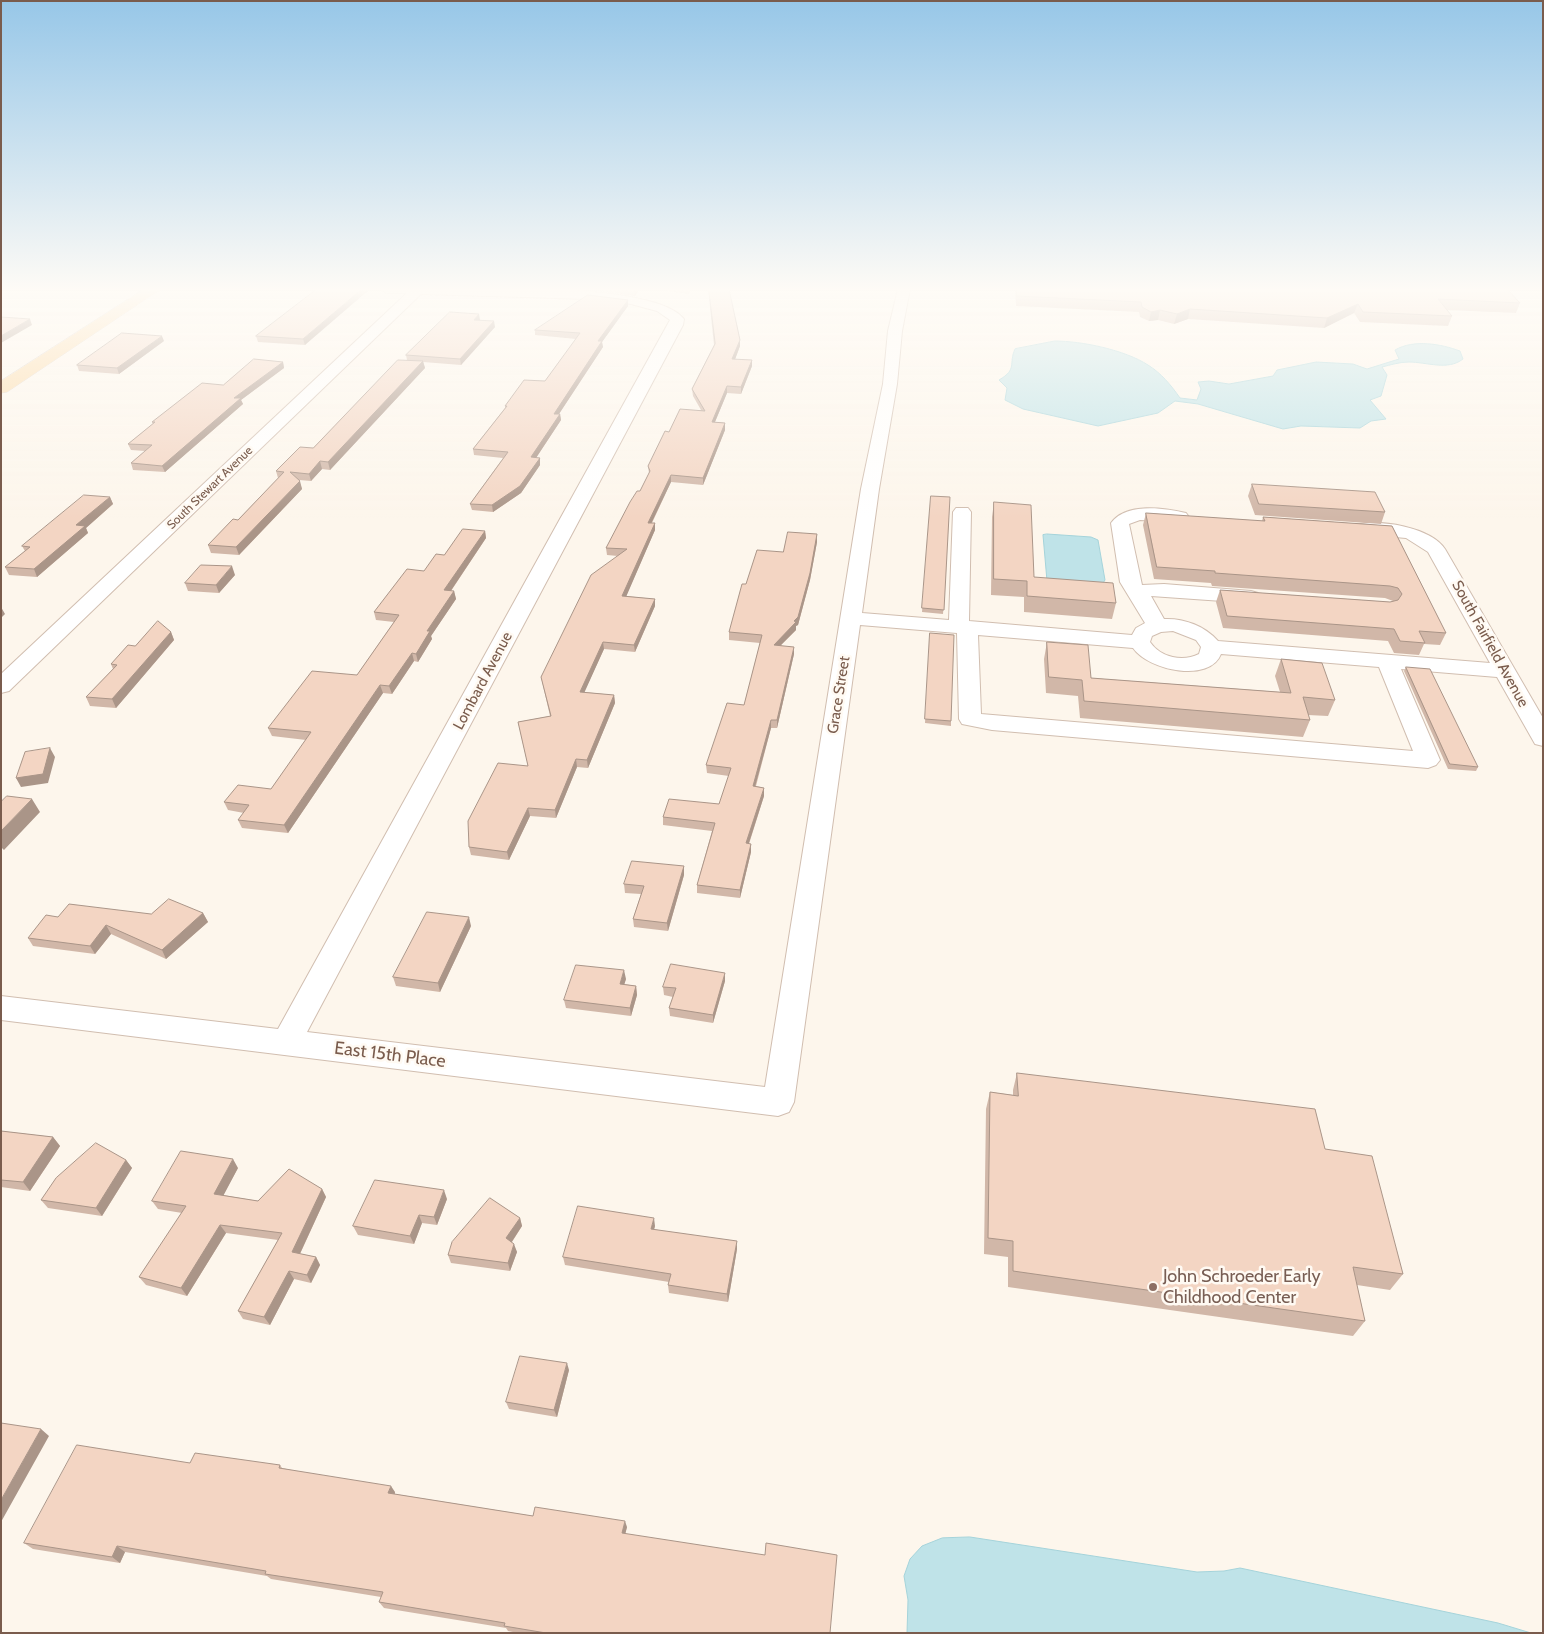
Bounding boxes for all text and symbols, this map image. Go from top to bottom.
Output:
street label: South Stewart Avenue [164,444,256,532]
street label: South Fairfield Avenue [1448,577,1532,711]
street label: Lombard Avenue [450,629,516,733]
street label: Grace Street [824,655,854,735]
street label: East 15th Place [333,1037,447,1073]
place label: John Schroeder Early Childhood Center [1163,1266,1321,1308]
marker: John Schroeder Early Childhood Center [1147,1281,1159,1293]

